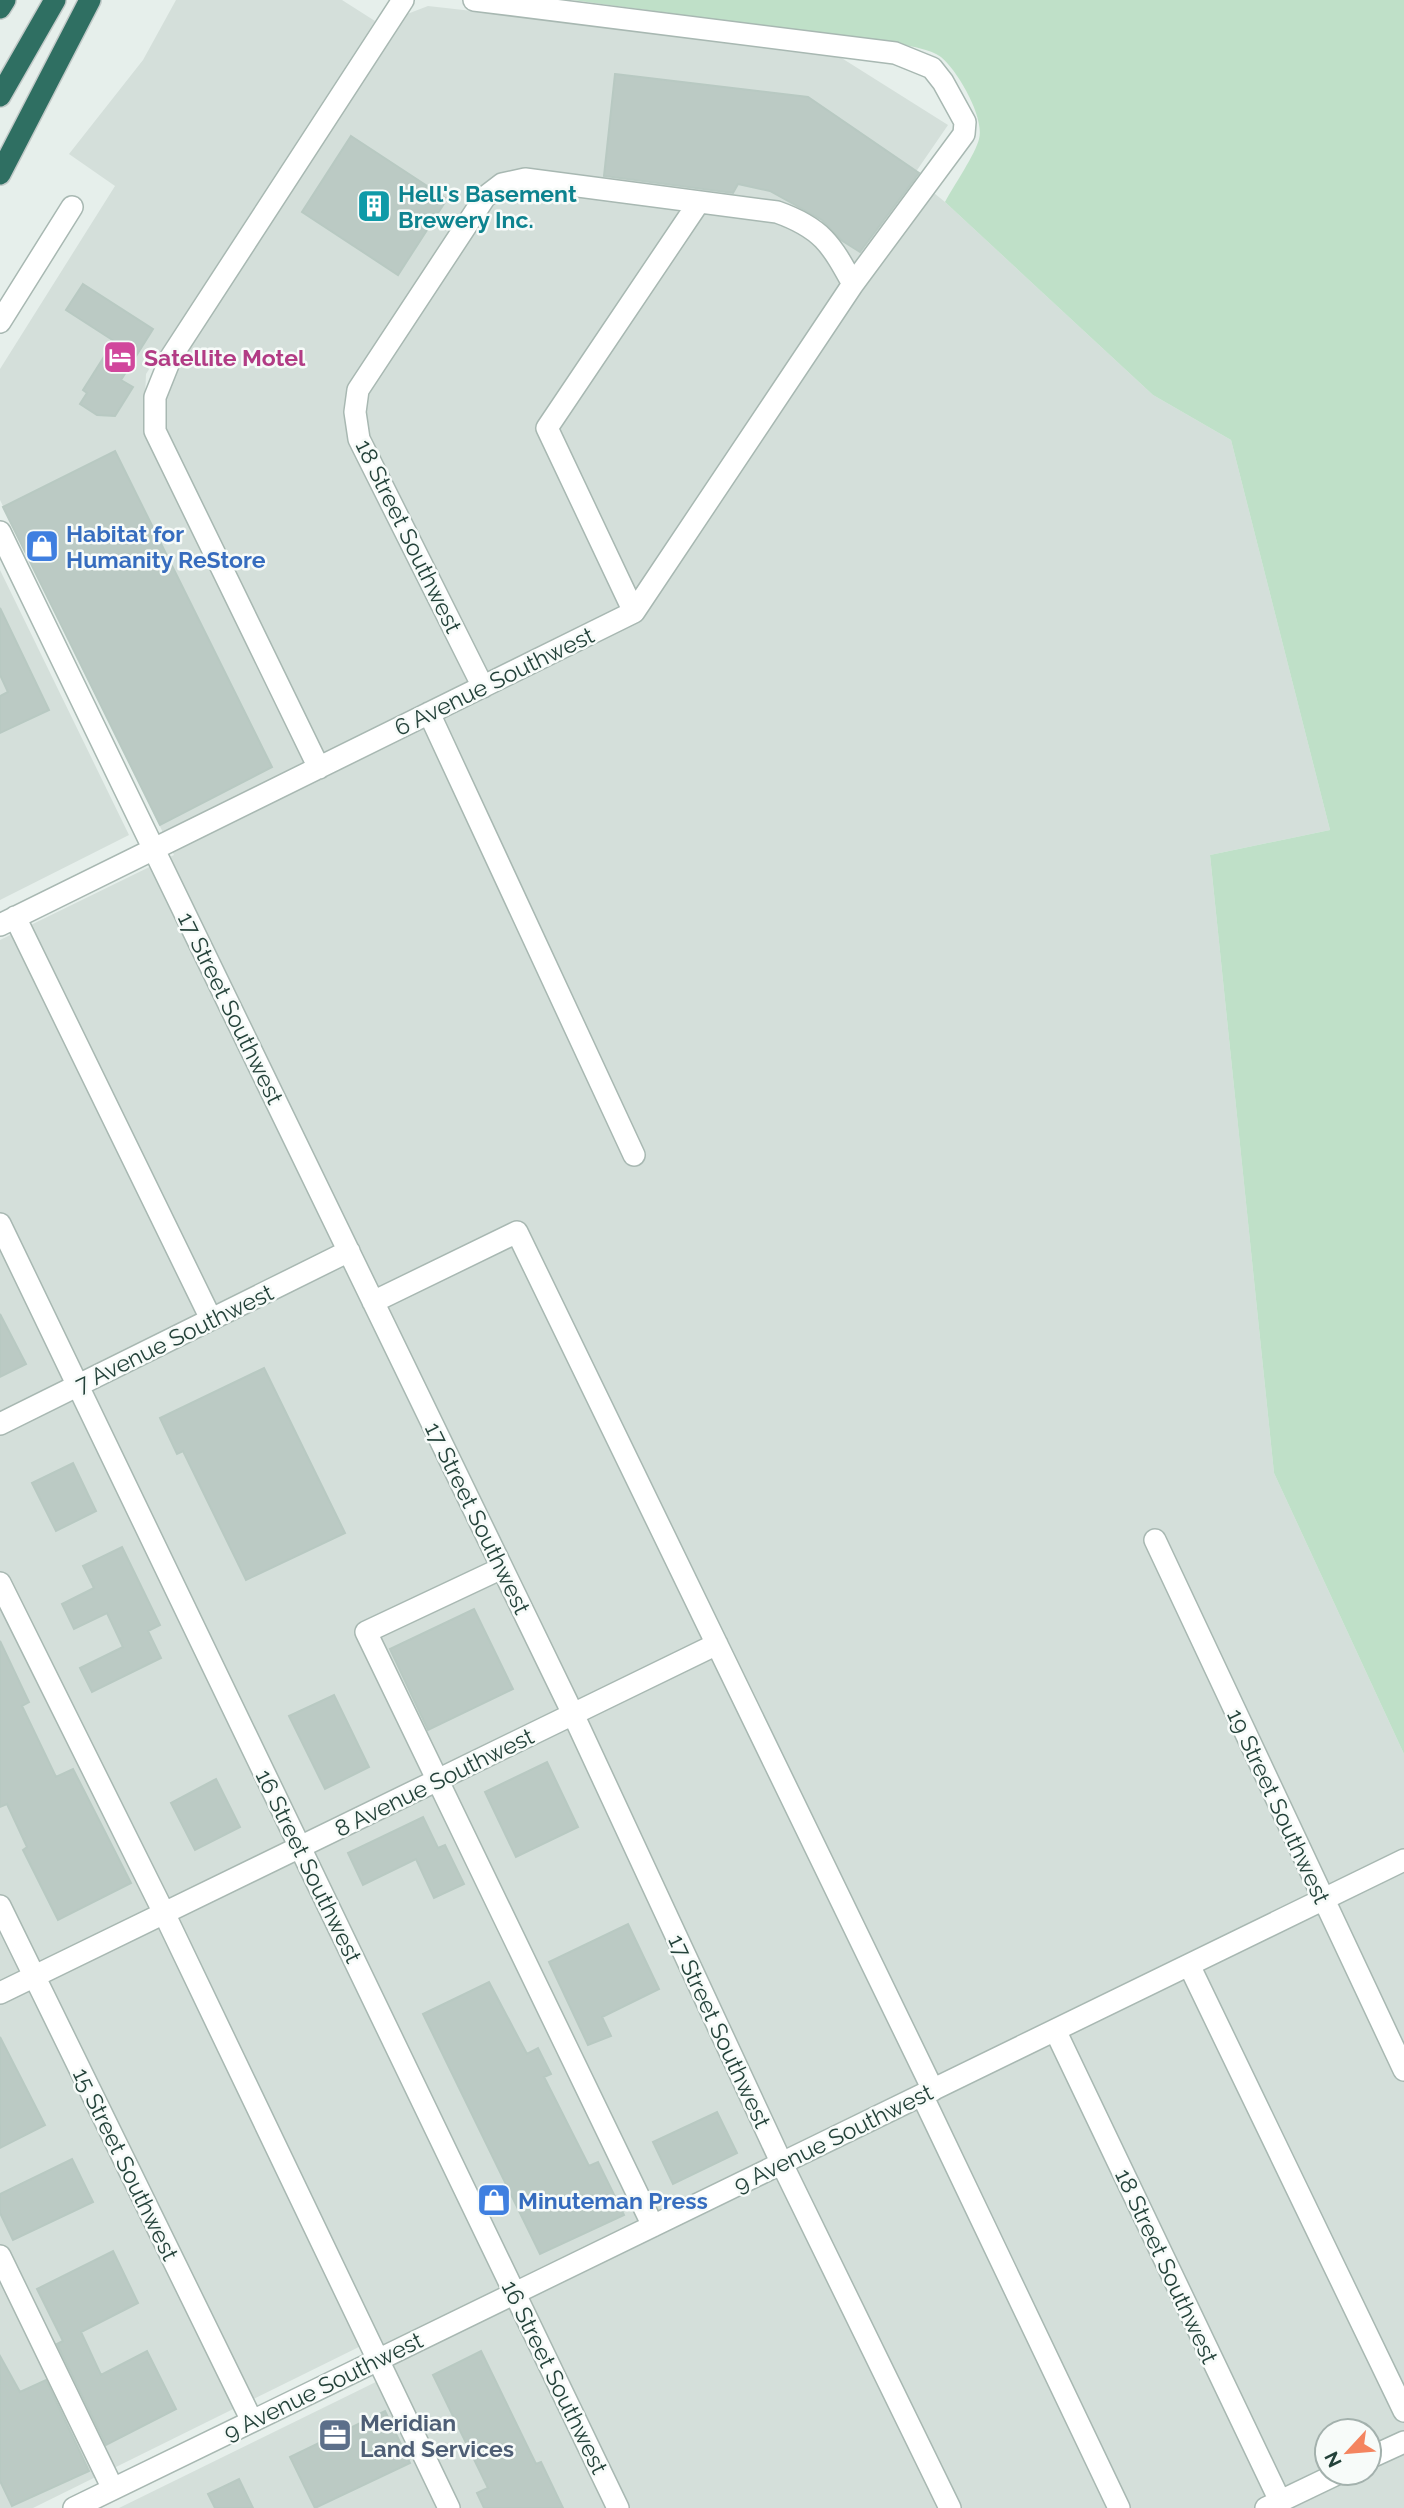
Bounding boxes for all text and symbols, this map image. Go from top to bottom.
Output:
place label: Hell's Basement Brewery Inc. [398,180,577,233]
building icon: Hell's Basement Brewery Inc. [355,187,393,225]
hotel icon: Satellite Motel [101,338,139,376]
place label: Satellite Motel [144,344,306,371]
street label: 18 Street Southwest [350,435,468,637]
place label: Habitat for Humanity ReStore [66,520,266,573]
shop icon: Habitat for Humanity ReStore [23,527,61,565]
street label: 6 Avenue Southwest [390,621,598,741]
street label: 17 Street Southwest [173,908,289,1109]
street label: 7 Avenue Southwest [71,1278,278,1398]
street label: 17 Street Southwest [420,1418,536,1619]
street label: 19 Street Southwest [1222,1704,1336,1908]
street label: 8 Avenue Southwest [330,1722,538,1842]
street label: 16 Street Southwest [250,1765,368,1967]
street label: 17 Street Southwest [663,1930,777,2132]
street label: 15 Street Southwest [68,2063,184,2265]
street label: 9 Avenue Southwest [729,2078,937,2198]
street label: 18 Street Southwest [1110,2164,1224,2368]
shop icon: Minuteman Press [475,2181,513,2219]
place label: Minuteman Press [518,2187,708,2214]
street label: 16 Street Southwest [496,2276,614,2478]
street label: 9 Avenue Southwest [219,2326,427,2446]
place label: Meridian Land Services [360,2409,514,2462]
office icon: Meridian Land Services [316,2416,354,2454]
north arrow [1313,2417,1383,2487]
text: N [1320,2448,1346,2471]

